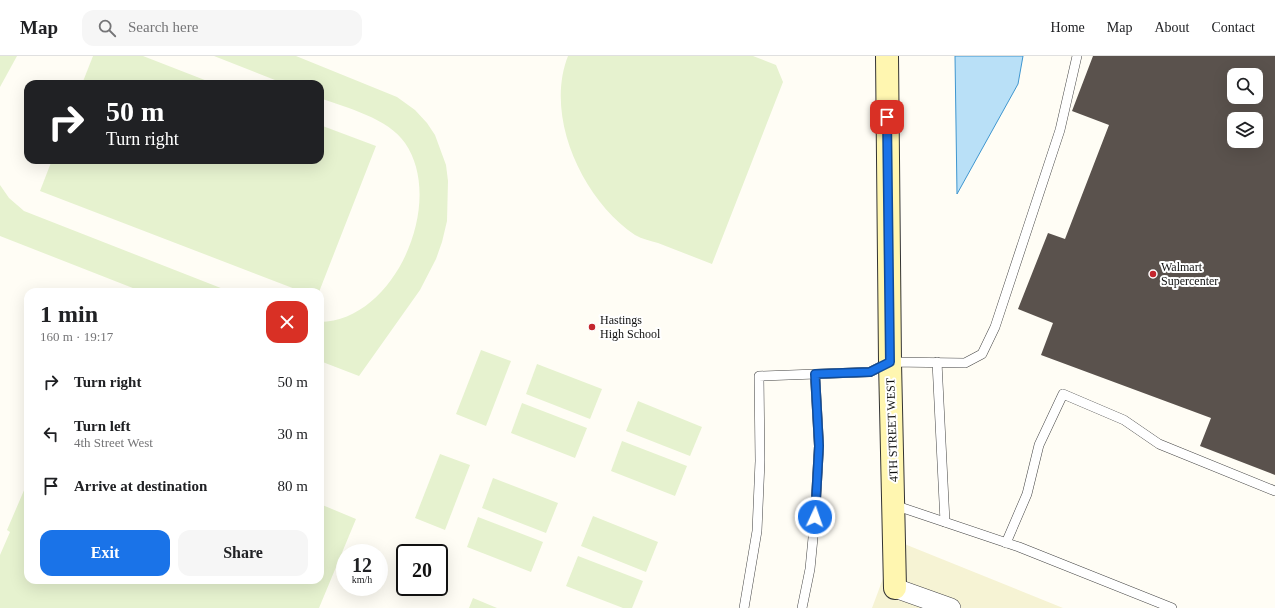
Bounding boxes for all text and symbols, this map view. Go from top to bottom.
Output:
search box [82,10,362,46]
text: Map [20,17,58,38]
icon: search [96,17,118,39]
text: Search here [128,19,198,35]
text: Home [1051,20,1085,35]
text: Map [1107,20,1132,35]
text: About [1154,20,1189,35]
text: Contact [1211,20,1255,35]
map controls [1227,68,1263,148]
button: search [1227,68,1263,104]
icon: right [40,96,92,148]
text: 50 m [106,96,164,127]
pin [870,100,904,134]
icon: arrive [876,106,898,128]
button: layers [1227,112,1263,148]
text: Turn right [106,129,179,149]
place label: Walmart Supercenter [1161,260,1218,288]
marker: Walmart Supercenter [1148,269,1158,279]
text: 1 min [40,301,98,327]
button: close [266,301,308,343]
place label: Hastings High School [600,313,661,341]
marker: Hastings High School [587,322,597,332]
text: 160 m · 19:17 [40,329,113,344]
icon: right [40,371,62,393]
text: Turn right [74,374,141,390]
text: 50 m [278,374,308,390]
street label: 4TH STREET WEST [883,377,901,482]
text: Turn left [74,418,131,434]
icon: left [40,423,62,445]
text: 30 m [278,426,308,442]
text: 4th Street West [74,435,153,450]
icon: arrive [40,475,62,497]
text: Arrive at destination [74,478,207,494]
text: 80 m [278,478,308,494]
position arrow [794,496,836,538]
button: Exit [40,530,170,576]
button: Share [178,530,308,576]
speed limit sign: 20 [396,544,448,596]
text: 12 [352,554,372,576]
text: km/h [352,574,372,585]

